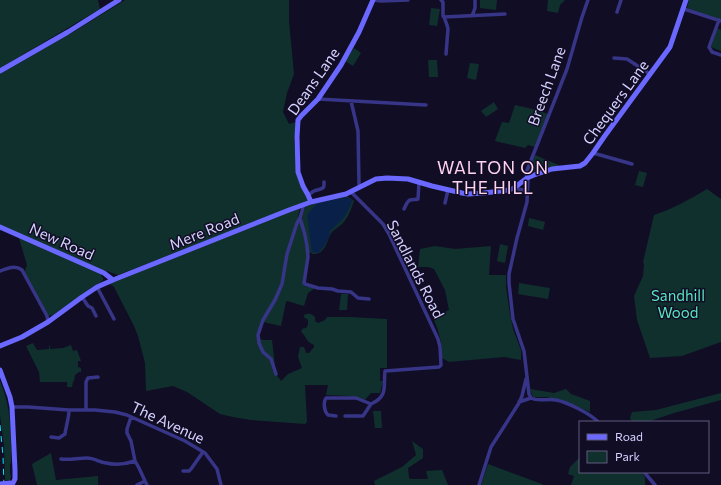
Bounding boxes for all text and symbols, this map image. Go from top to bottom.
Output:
street label: Deans Lane [283,44,343,118]
street label: Breech Lane [523,44,569,128]
street label: Chequers Lane [578,56,652,148]
district label: WALTON ON THE HILL [437,157,549,198]
street label: Mere Road [166,209,242,253]
street label: Sandlands Road [384,217,448,321]
street label: New Road [27,219,97,263]
park label: Sandhill Wood [651,286,705,321]
street label: The Avenue [128,397,208,447]
legend [579,421,709,473]
text: Road [615,429,643,443]
text: Park [615,449,641,463]

